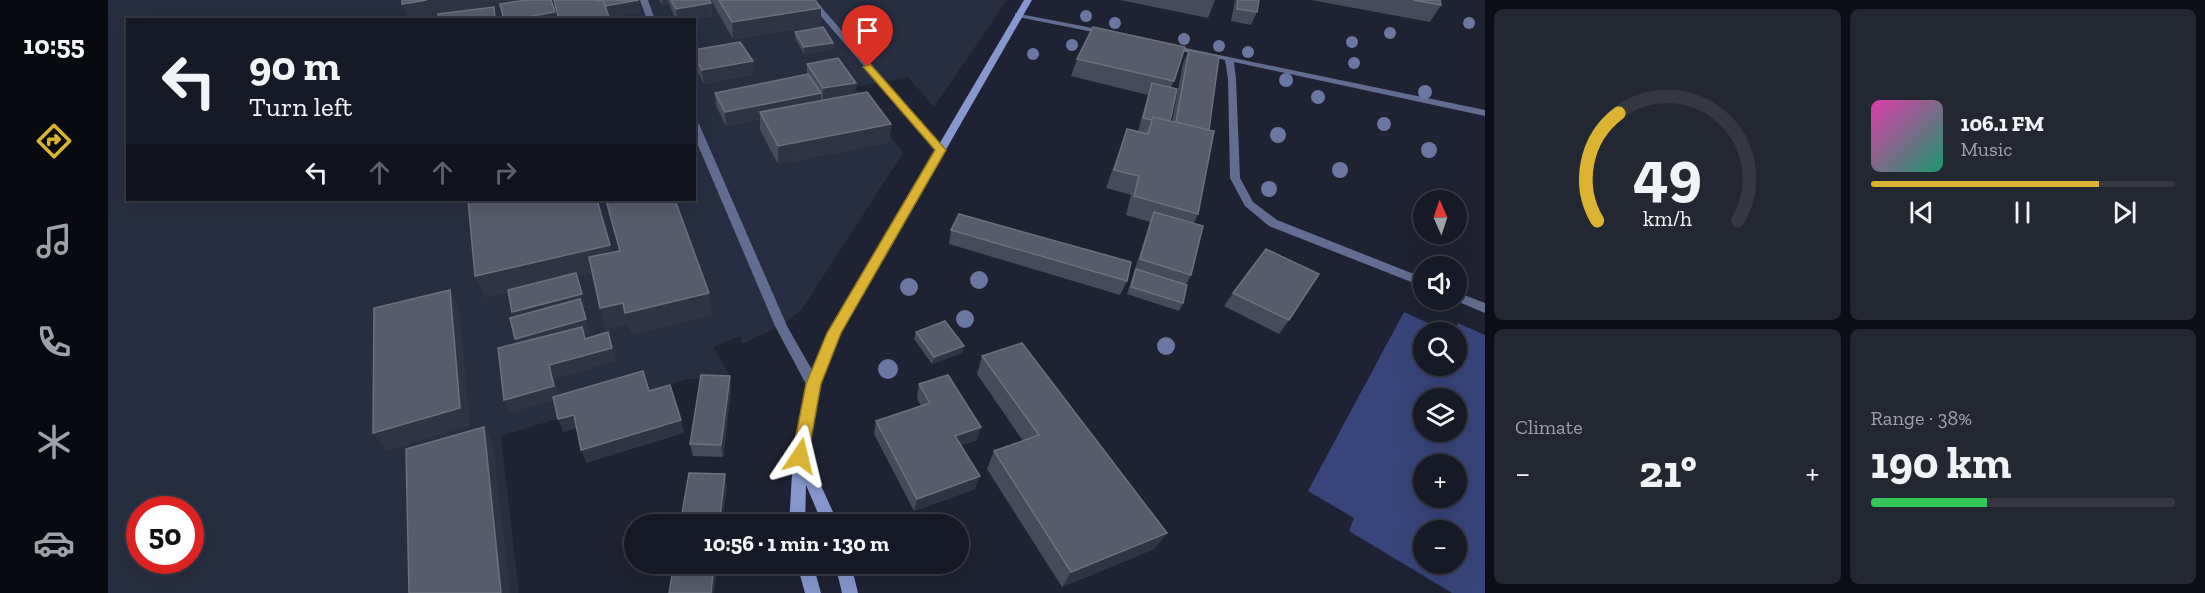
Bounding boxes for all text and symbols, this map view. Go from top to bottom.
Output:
pin [842,5,893,67]
icon: arrive [851,14,884,47]
text: 10:55 [23,29,85,61]
text: 90 m [249,40,340,91]
icon: left [150,42,228,120]
text: Turn left [249,91,352,123]
text: 106.1 FM [1961,110,2044,137]
icon: directions [33,120,75,162]
text: 49 [1633,137,1702,212]
text: Music [1961,137,2013,161]
icon: left [300,156,333,189]
icon: ahead [363,156,396,189]
icon: ahead [426,156,459,189]
icon: right [489,156,522,189]
north arrow [1413,190,1467,244]
map controls [1413,190,1467,574]
icon: previous [1905,196,1938,229]
icon: pause [2006,196,2039,229]
icon: next [2108,196,2141,229]
text: km/h [1643,207,1692,232]
icon: music [33,220,75,262]
button: sound [1413,256,1467,310]
icon: phone [33,321,75,363]
button: search [1413,322,1467,376]
button: layers [1413,388,1467,442]
text: Range · 38% [1871,406,1972,430]
text: Climate [1515,415,1583,439]
icon: climate [33,421,75,463]
position arrow [768,424,832,488]
text: 190 km [1871,436,2011,490]
text: 21° [1639,445,1697,499]
text: − [1515,453,1530,492]
text: + [1806,453,1820,492]
button: + [1413,454,1467,508]
speed limit sign: 50 [126,496,204,574]
button: − [1413,520,1467,574]
icon: car [33,522,75,564]
text: 10:56 · 1 min · 130 m [704,530,889,557]

